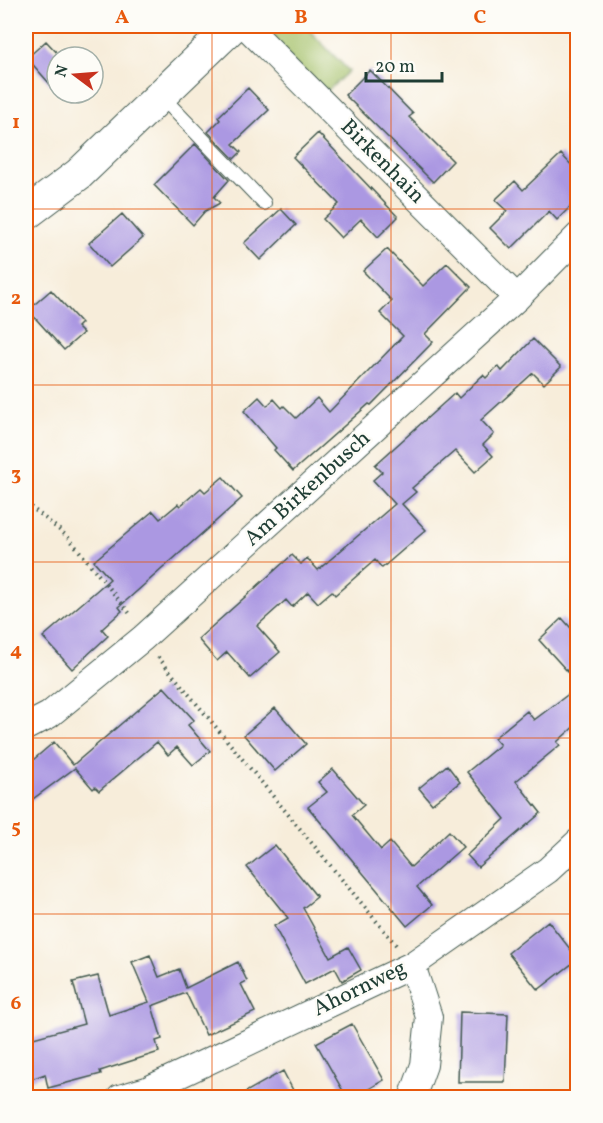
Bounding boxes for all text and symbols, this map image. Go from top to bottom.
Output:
text: A [115,4,129,32]
text: B [294,4,308,32]
text: C [474,4,487,32]
north arrow [45,45,105,105]
scale bar [366,45,442,83]
text: 20 m [375,55,415,80]
text: N [50,62,75,80]
text: 1 [12,109,20,137]
street label: Birkenhain [333,113,431,211]
text: 2 [11,285,21,313]
street label: Am Birkenbusch [238,424,378,554]
text: 3 [11,461,21,489]
text: 4 [10,637,22,665]
text: 5 [11,814,21,842]
street label: Ahornweg [308,953,412,1025]
text: 6 [11,990,22,1018]

